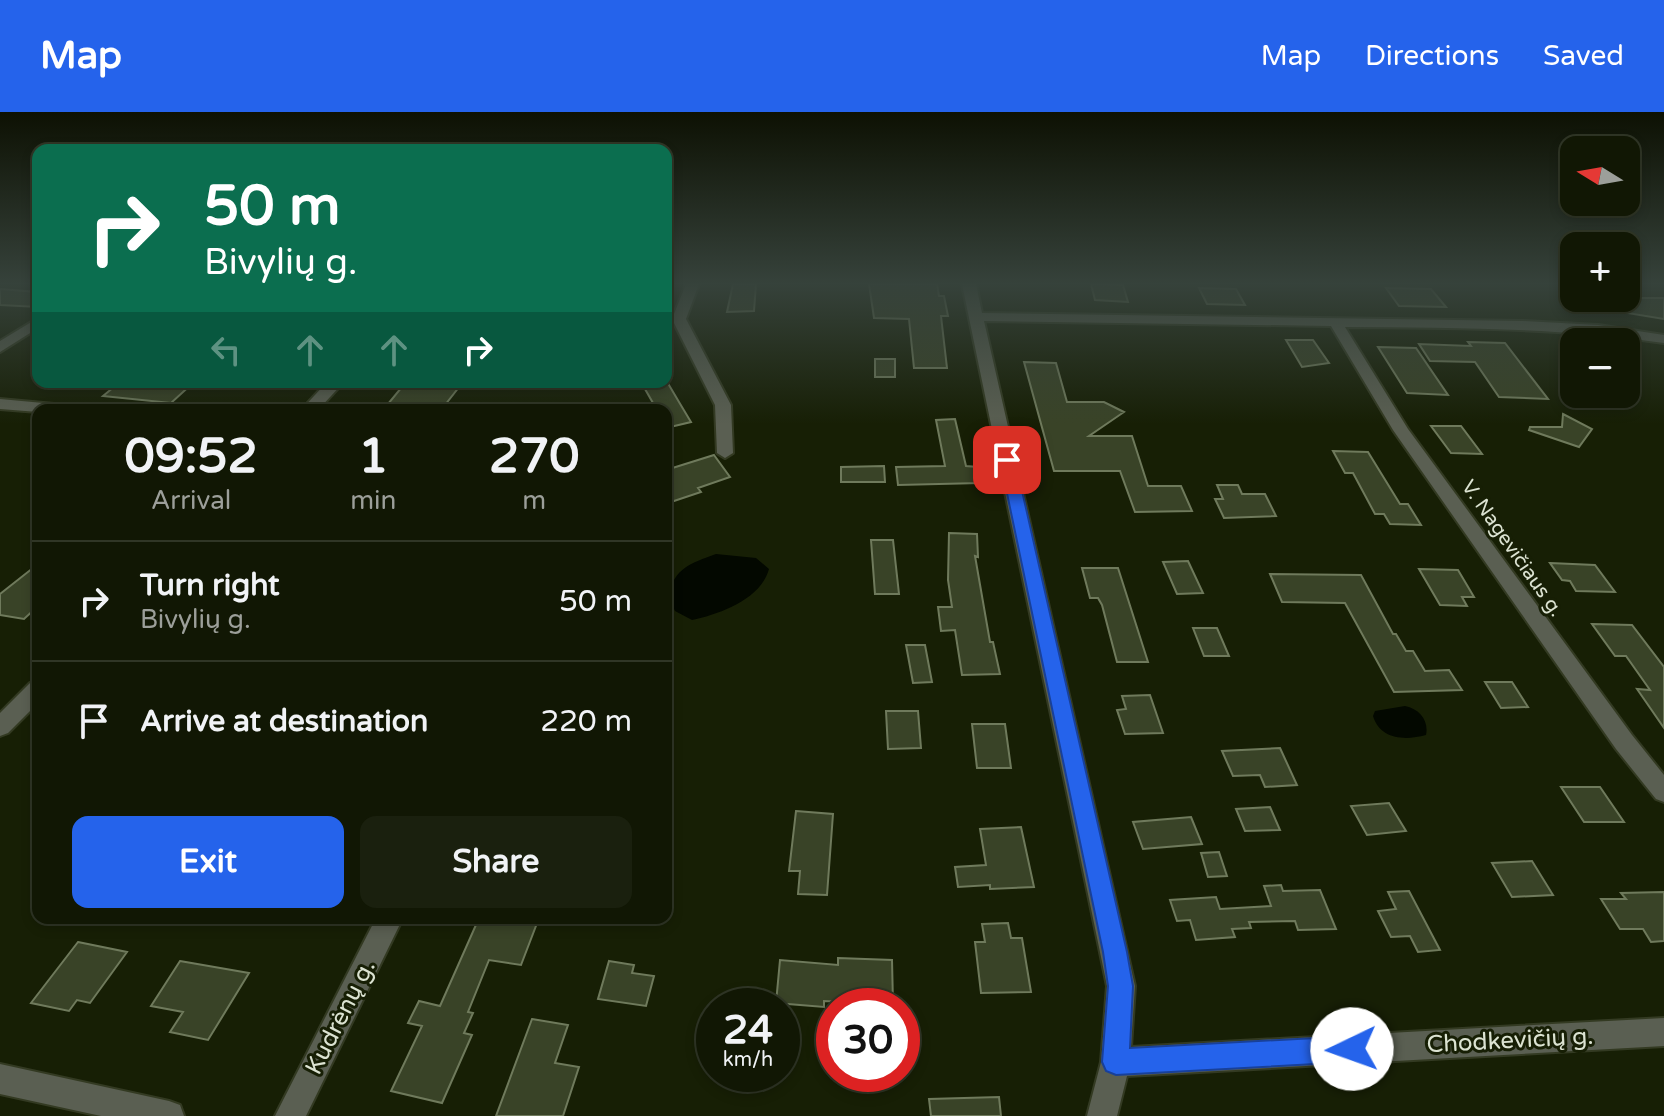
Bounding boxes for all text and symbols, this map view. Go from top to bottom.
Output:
text: Map [40,33,122,79]
text: Map [1261,39,1321,73]
text: Directions [1365,39,1499,73]
text: Saved [1543,39,1624,73]
north arrow [1560,136,1640,216]
map controls [1560,136,1640,408]
text: 50 m [204,173,340,240]
icon: right [72,176,176,280]
button: + [1560,232,1640,312]
text: Bivylių g. [204,241,357,284]
icon: left [204,328,248,372]
icon: ahead [288,328,332,372]
icon: ahead [372,328,416,372]
icon: right [456,328,500,372]
button: − [1560,328,1640,408]
pin [973,426,1041,494]
text: 09:52 [125,428,258,486]
text: 1 [358,428,388,486]
text: 270 [489,428,579,486]
icon: arrive [985,438,1029,482]
street label: V. Nagevičiaus g. [1456,476,1568,622]
text: Arrival [151,485,231,516]
text: min [350,485,396,516]
text: m [522,485,546,516]
text: Turn right [140,567,280,604]
icon: right [72,579,116,623]
text: 50 m [559,583,632,620]
text: Bivylių g. [140,604,251,635]
icon: arrive [72,699,116,743]
text: Arrive at destination [140,703,428,740]
text: 220 m [540,703,632,740]
button: Exit [72,816,344,908]
button: Share [360,816,632,908]
street label: Kudrėnų g. [299,955,382,1080]
speed limit sign: 30 [816,988,920,1092]
text: 24 [723,1006,773,1054]
position arrow [1310,1007,1394,1091]
street label: Chodkevičių g. [1426,1022,1594,1059]
text: km/h [723,1048,773,1072]

